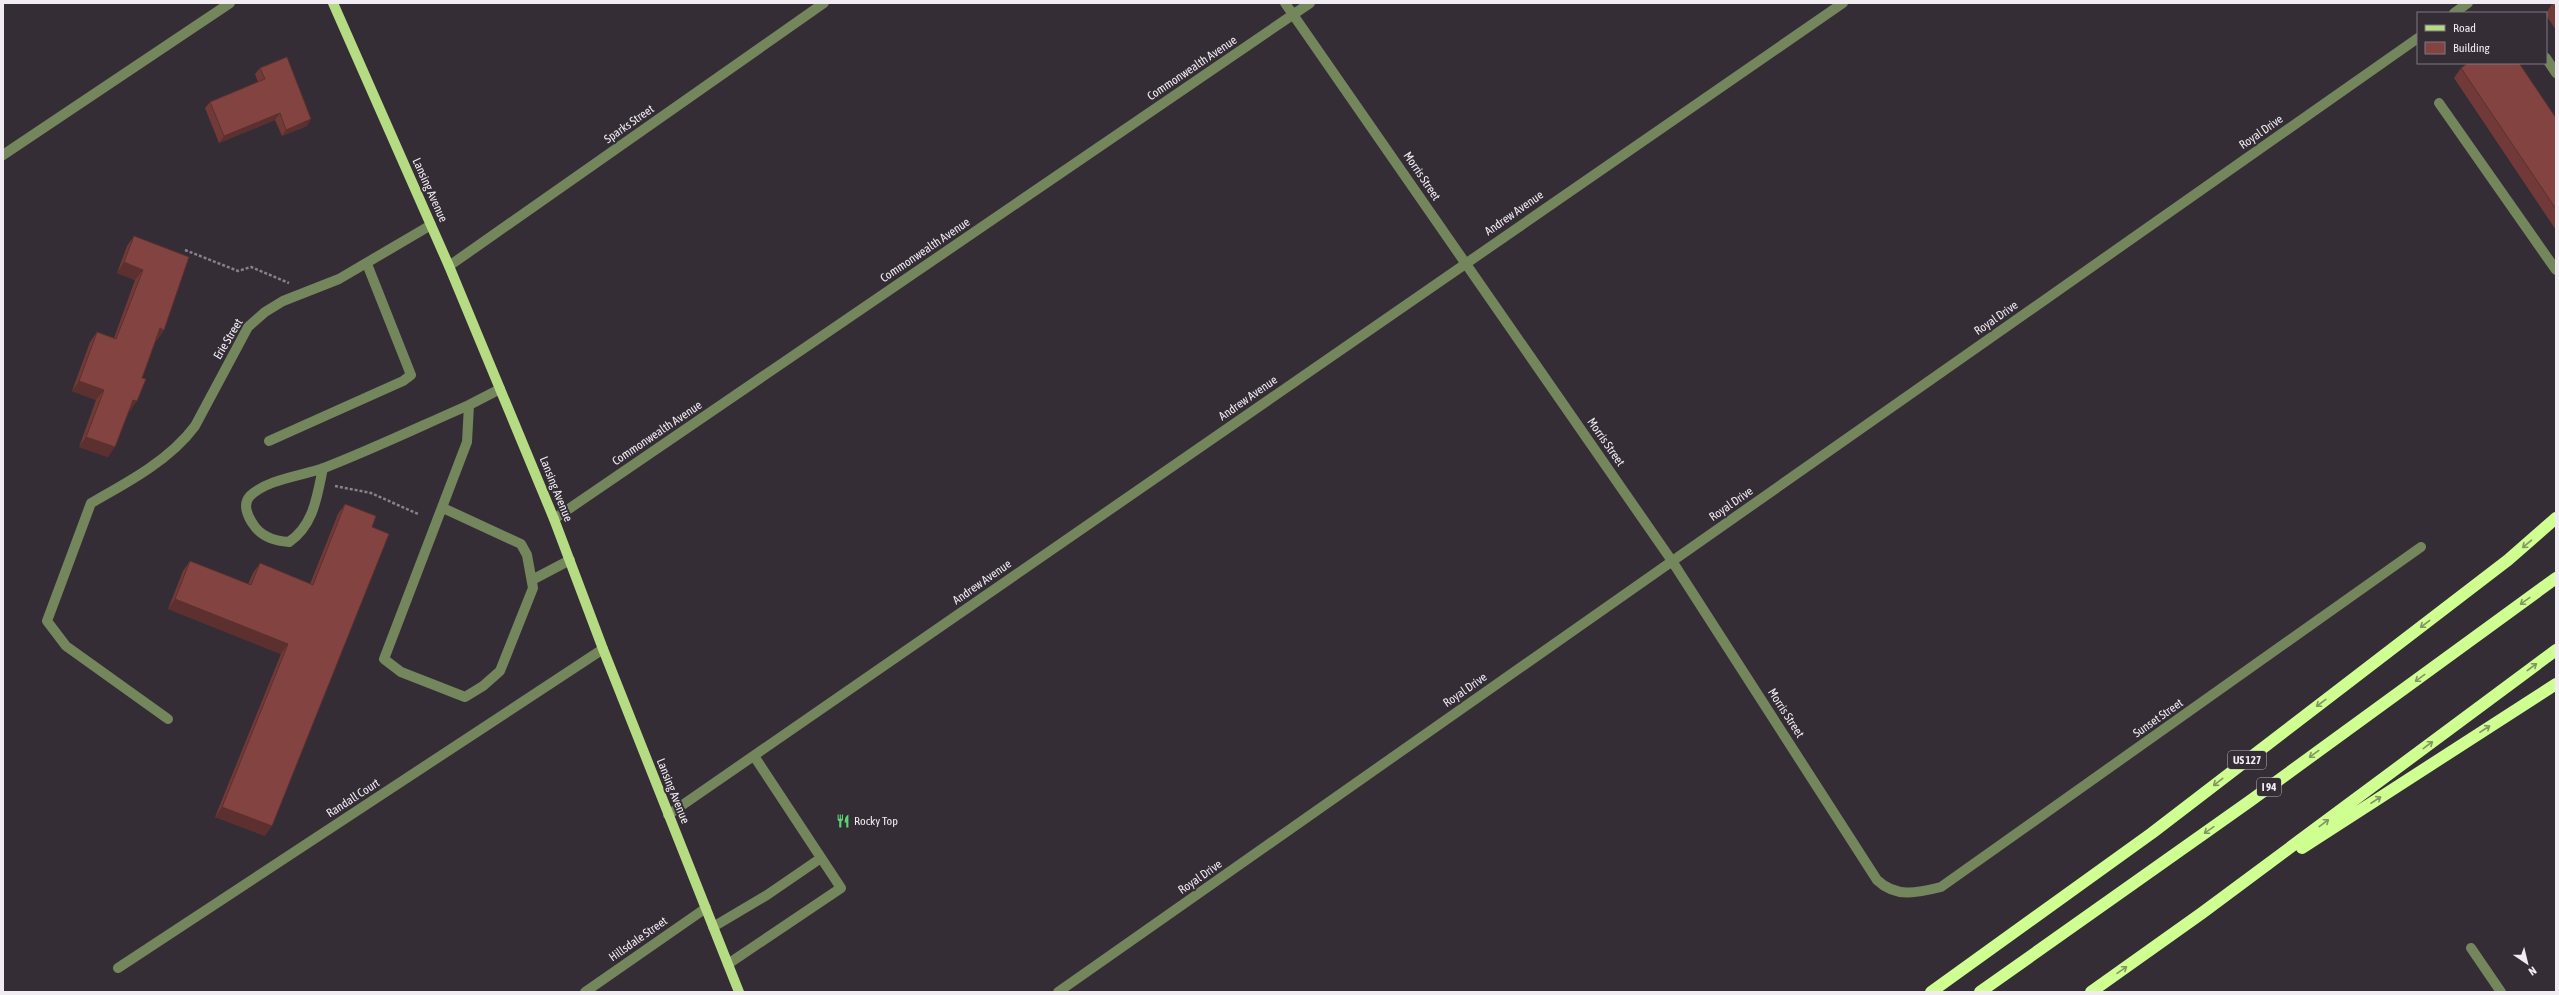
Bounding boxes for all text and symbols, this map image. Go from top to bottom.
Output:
legend [2417,12,2547,64]
text: Road [2453,21,2476,35]
street label: Commonwealth Avenue [1144,33,1240,103]
text: Building [2453,41,2491,55]
street label: Sparks Street [601,102,657,146]
street label: Royal Drive [2236,112,2286,152]
street label: Morris Street [1401,149,1444,203]
street label: Lansing Avenue [410,156,450,224]
street label: Andrew Avenue [1482,188,1546,238]
street label: Commonwealth Avenue [877,215,973,285]
street label: Royal Drive [1971,298,2021,338]
street label: Erie Street [210,316,246,362]
street label: Andrew Avenue [1216,373,1280,423]
street label: Commonwealth Avenue [609,398,705,468]
street label: Morris Street [1584,415,1628,469]
street label: Lansing Avenue [537,454,575,524]
street label: Royal Drive [1706,484,1756,524]
one-way arrow [2522,539,2532,548]
street label: Andrew Avenue [950,557,1014,607]
one-way arrow [2519,597,2530,605]
one-way arrow [2419,620,2430,628]
one-way arrow [2527,663,2538,672]
street label: Royal Drive [1440,670,1490,710]
one-way arrow [2414,674,2425,682]
street label: Morris Street [1765,686,1807,741]
street label: Sunset Street [2130,695,2186,740]
one-way arrow [2316,699,2327,707]
one-way arrow [2479,725,2490,733]
one-way arrow [2422,741,2433,749]
one-way arrow [2309,750,2320,758]
road number: US 127 [2228,751,2266,769]
street label: Lansing Avenue [654,756,692,826]
street label: Randall Court [324,775,383,820]
one-way arrow [2213,778,2224,786]
road number: I 94 [2257,778,2281,796]
one-way arrow [2370,796,2381,804]
restaurant icon: Rocky Top [835,813,851,829]
place label: Rocky Top [854,814,898,828]
one-way arrow [2318,818,2329,827]
one-way arrow [2204,826,2215,834]
street label: Royal Drive [1175,857,1225,897]
street label: Hillsdale Street [606,913,670,964]
north arrow [2507,943,2547,983]
text: N [2527,964,2539,978]
one-way arrow [2117,966,2128,974]

